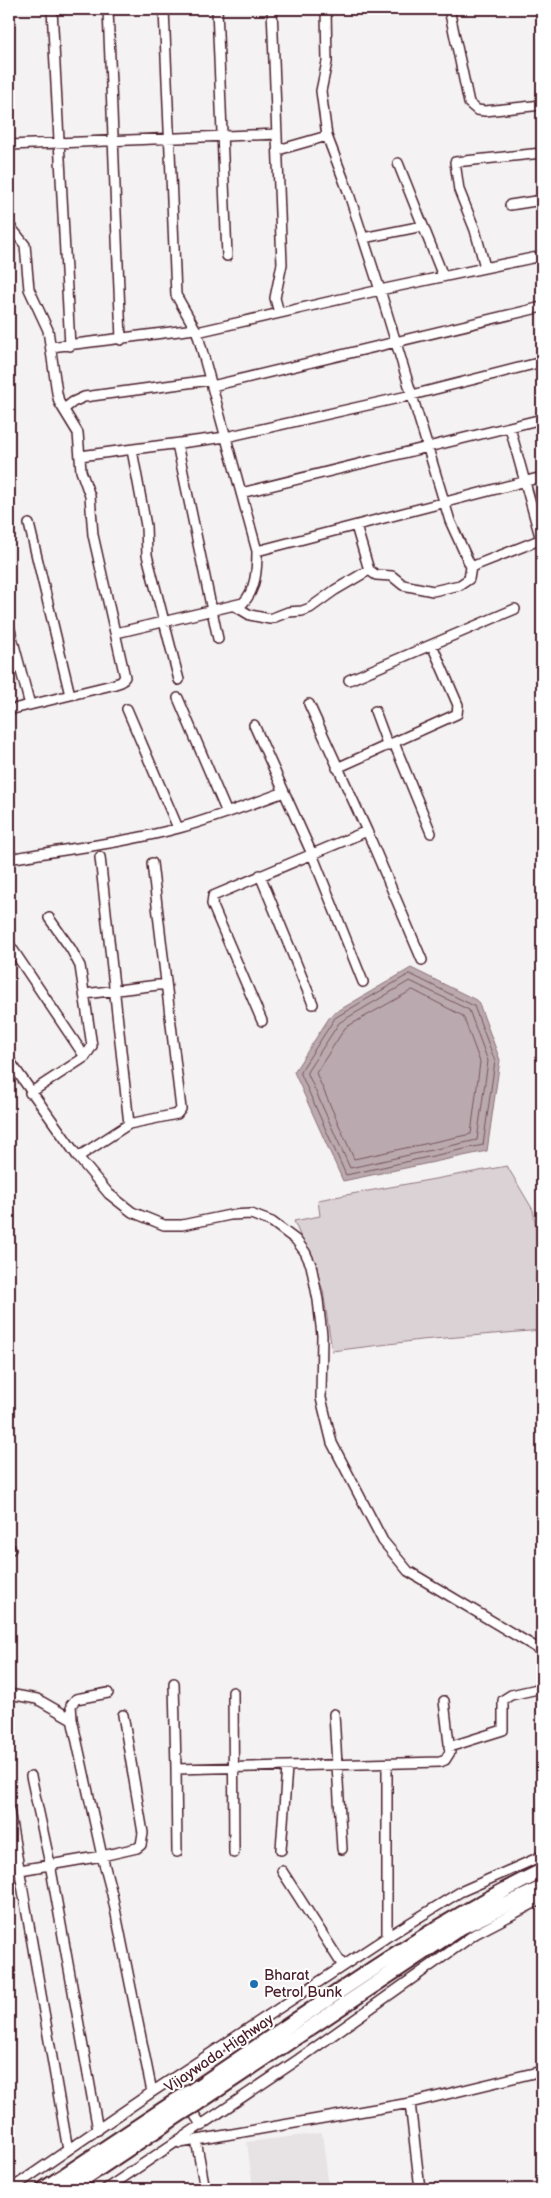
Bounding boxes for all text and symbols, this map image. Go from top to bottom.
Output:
place label: Bharat Petrol Bunk [264,1966,342,2002]
marker: Bharat Petrol Bunk [248,1978,260,1990]
street label: Vijaywada Highway [161,2010,278,2097]

